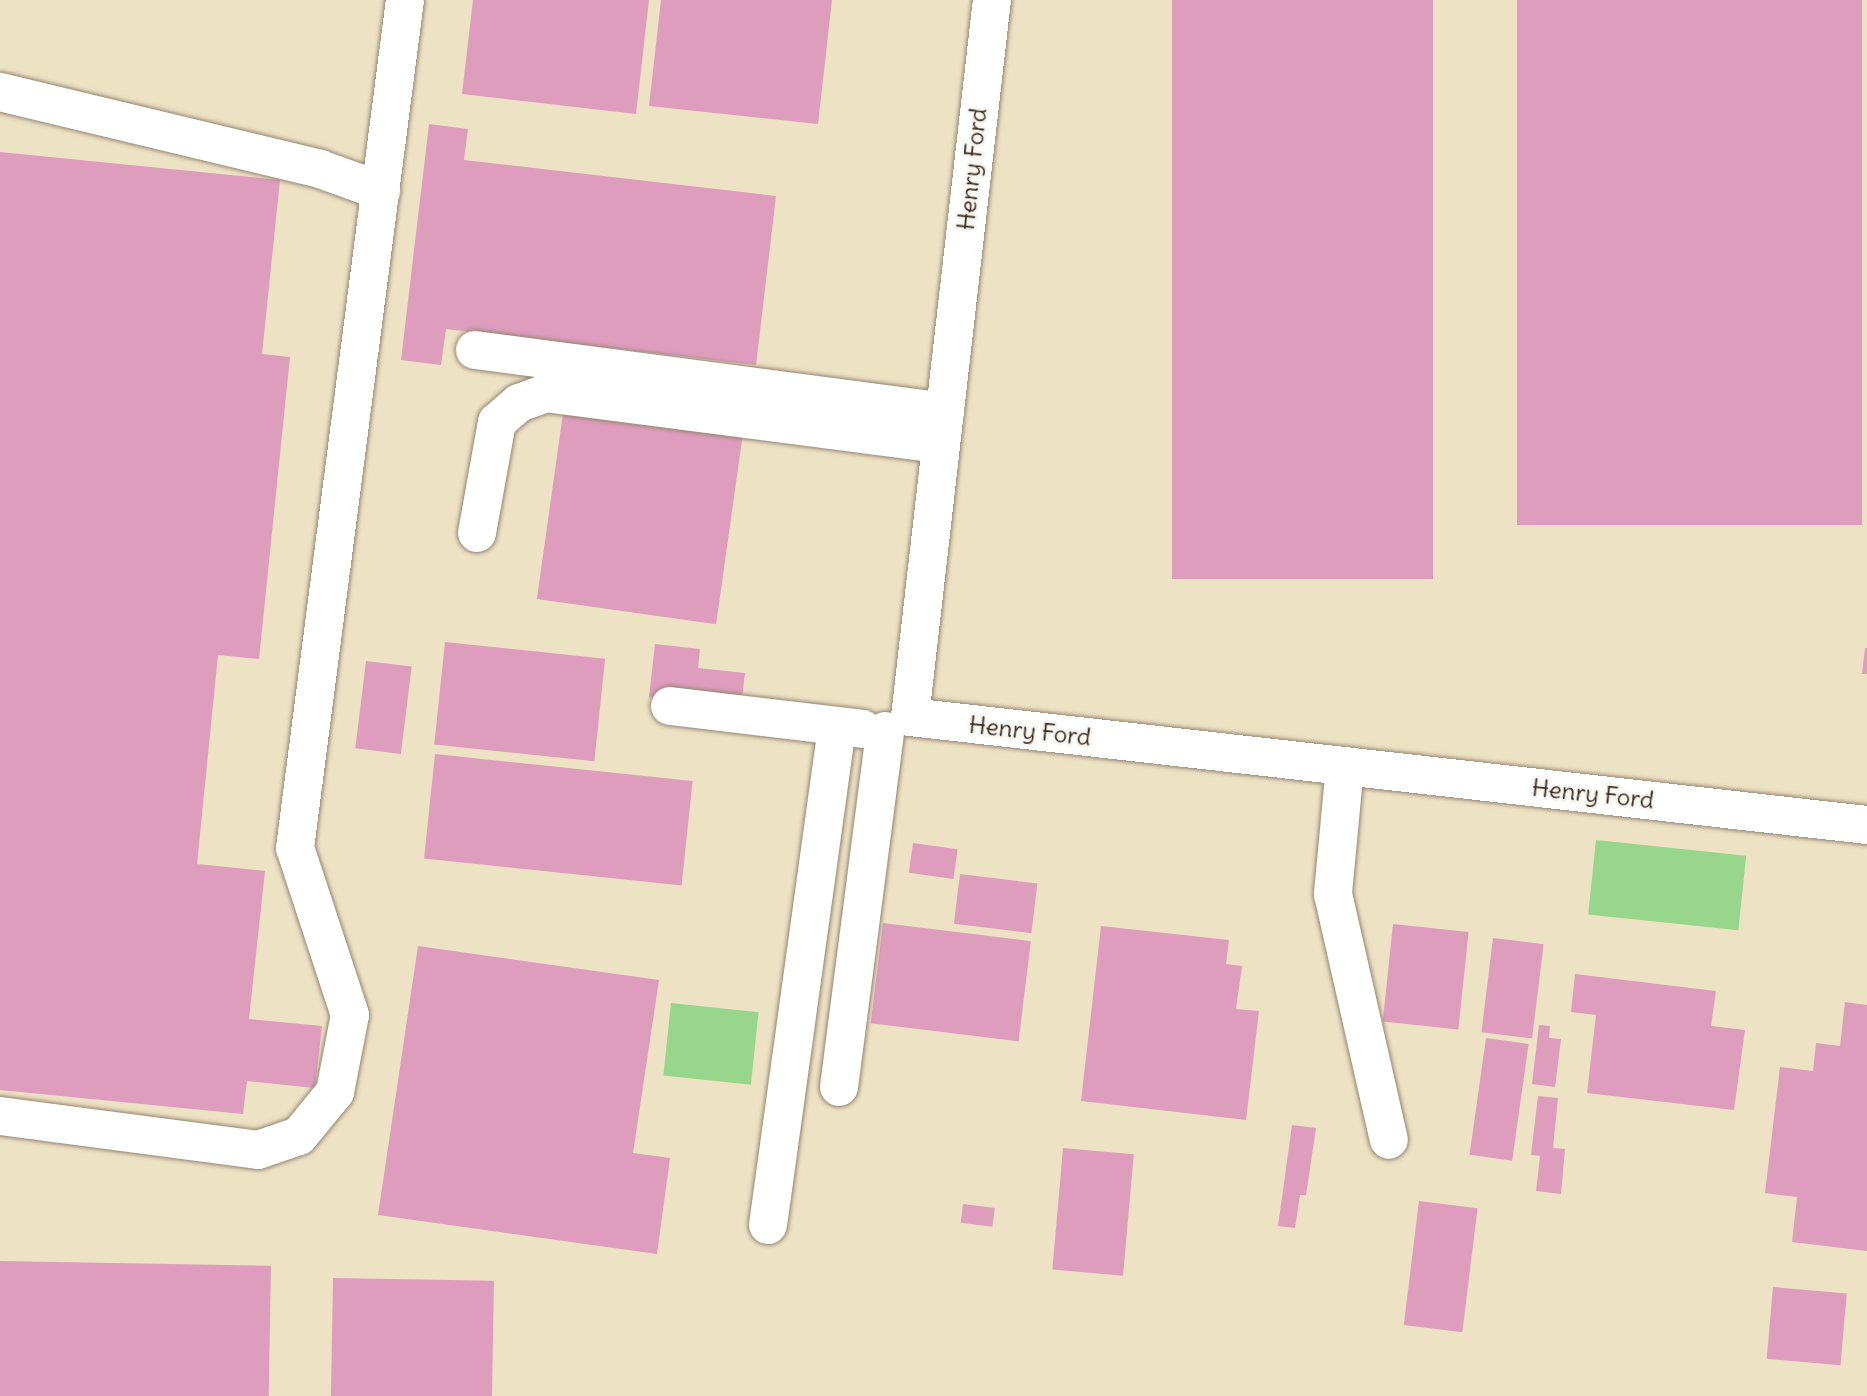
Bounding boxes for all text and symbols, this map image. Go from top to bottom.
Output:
street label: Henry Ford [951,106,993,232]
street label: Henry Ford [967,710,1093,752]
street label: Henry Ford [1530,773,1656,815]

